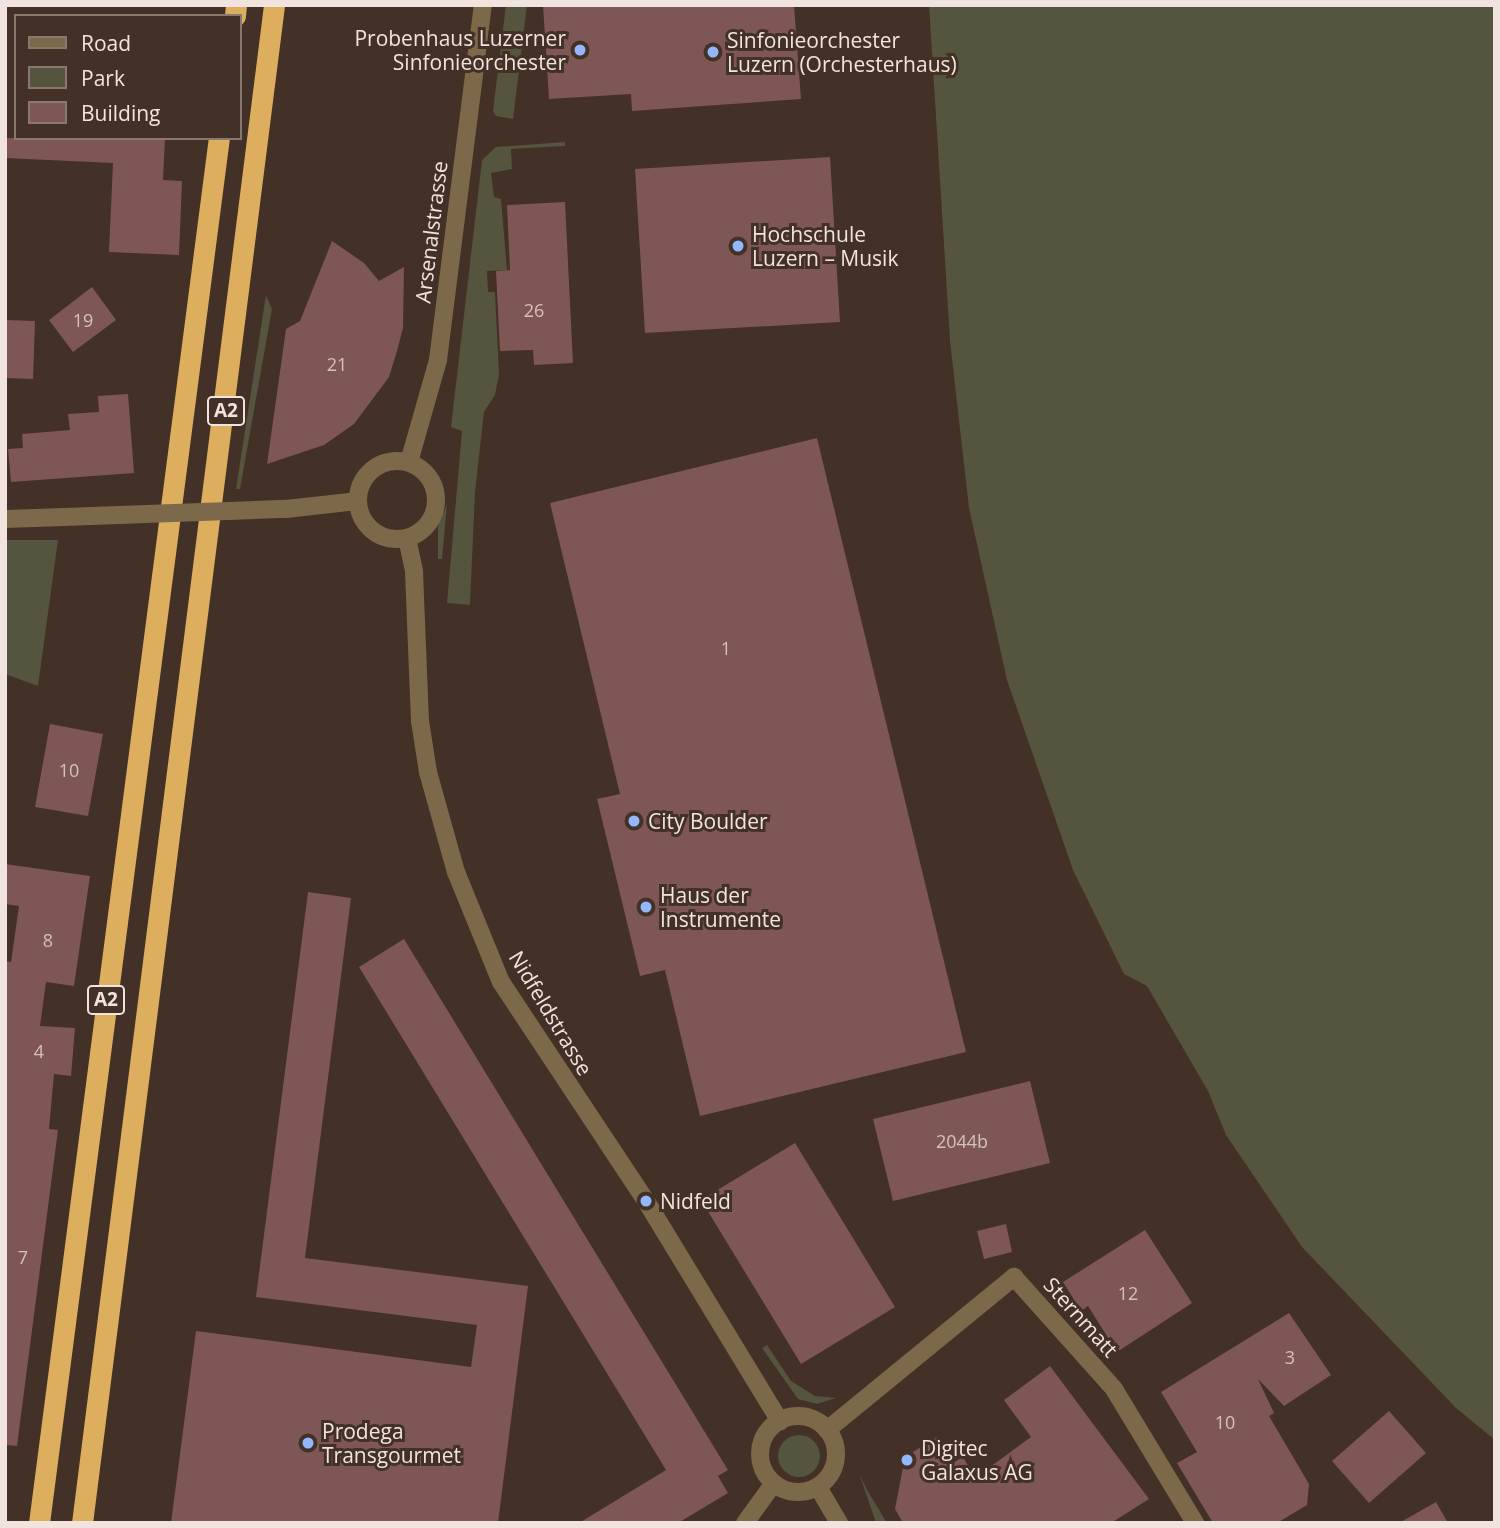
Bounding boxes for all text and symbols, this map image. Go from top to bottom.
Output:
legend [14,14,242,140]
place label: Probenhaus Luzerner Sinfonieorchester [354,25,566,75]
place label: Sinfonieorchester Luzern (Orchesterhaus) [727,27,957,77]
text: Road [81,29,131,57]
marker: Probenhaus Luzerner Sinfonieorchester [572,42,588,58]
marker: Sinfonieorchester Luzern (Orchesterhaus) [705,44,721,60]
text: Park [81,64,125,92]
text: Building [81,99,160,127]
street label: Arsenalstrasse [410,159,452,305]
place label: Hochschule Luzern – Musik [752,221,898,271]
marker: Hochschule Luzern – Musik [730,238,746,254]
house number: 26 [524,299,544,321]
house number: 19 [73,309,93,331]
house number: 21 [327,353,347,375]
road number: A2 [207,396,245,426]
house number: 1 [721,637,731,659]
house number: 10 [59,759,79,781]
place label: City Boulder [648,808,768,834]
marker: City Boulder [626,813,642,829]
place label: Haus der Instrumente [660,882,781,932]
marker: Haus der Instrumente [638,899,654,915]
house number: 8 [43,929,53,951]
street label: Nidfeldstrasse [504,946,598,1080]
road number: A2 [87,984,125,1016]
house number: 4 [34,1040,44,1062]
house number: 2044b [936,1130,988,1152]
place label: Nidfeld [660,1188,731,1214]
marker: Nidfeld [638,1193,654,1209]
house number: 7 [18,1246,28,1268]
street label: Sternmatt [1039,1272,1123,1362]
house number: 12 [1118,1282,1138,1304]
house number: 3 [1285,1346,1295,1368]
house number: 10 [1215,1411,1235,1433]
place label: Prodega Transgourmet [322,1418,461,1468]
marker: Prodega Transgourmet [300,1435,316,1451]
place label: Digitec Galaxus AG [921,1435,1033,1485]
marker: Digitec Galaxus AG [899,1452,915,1468]

